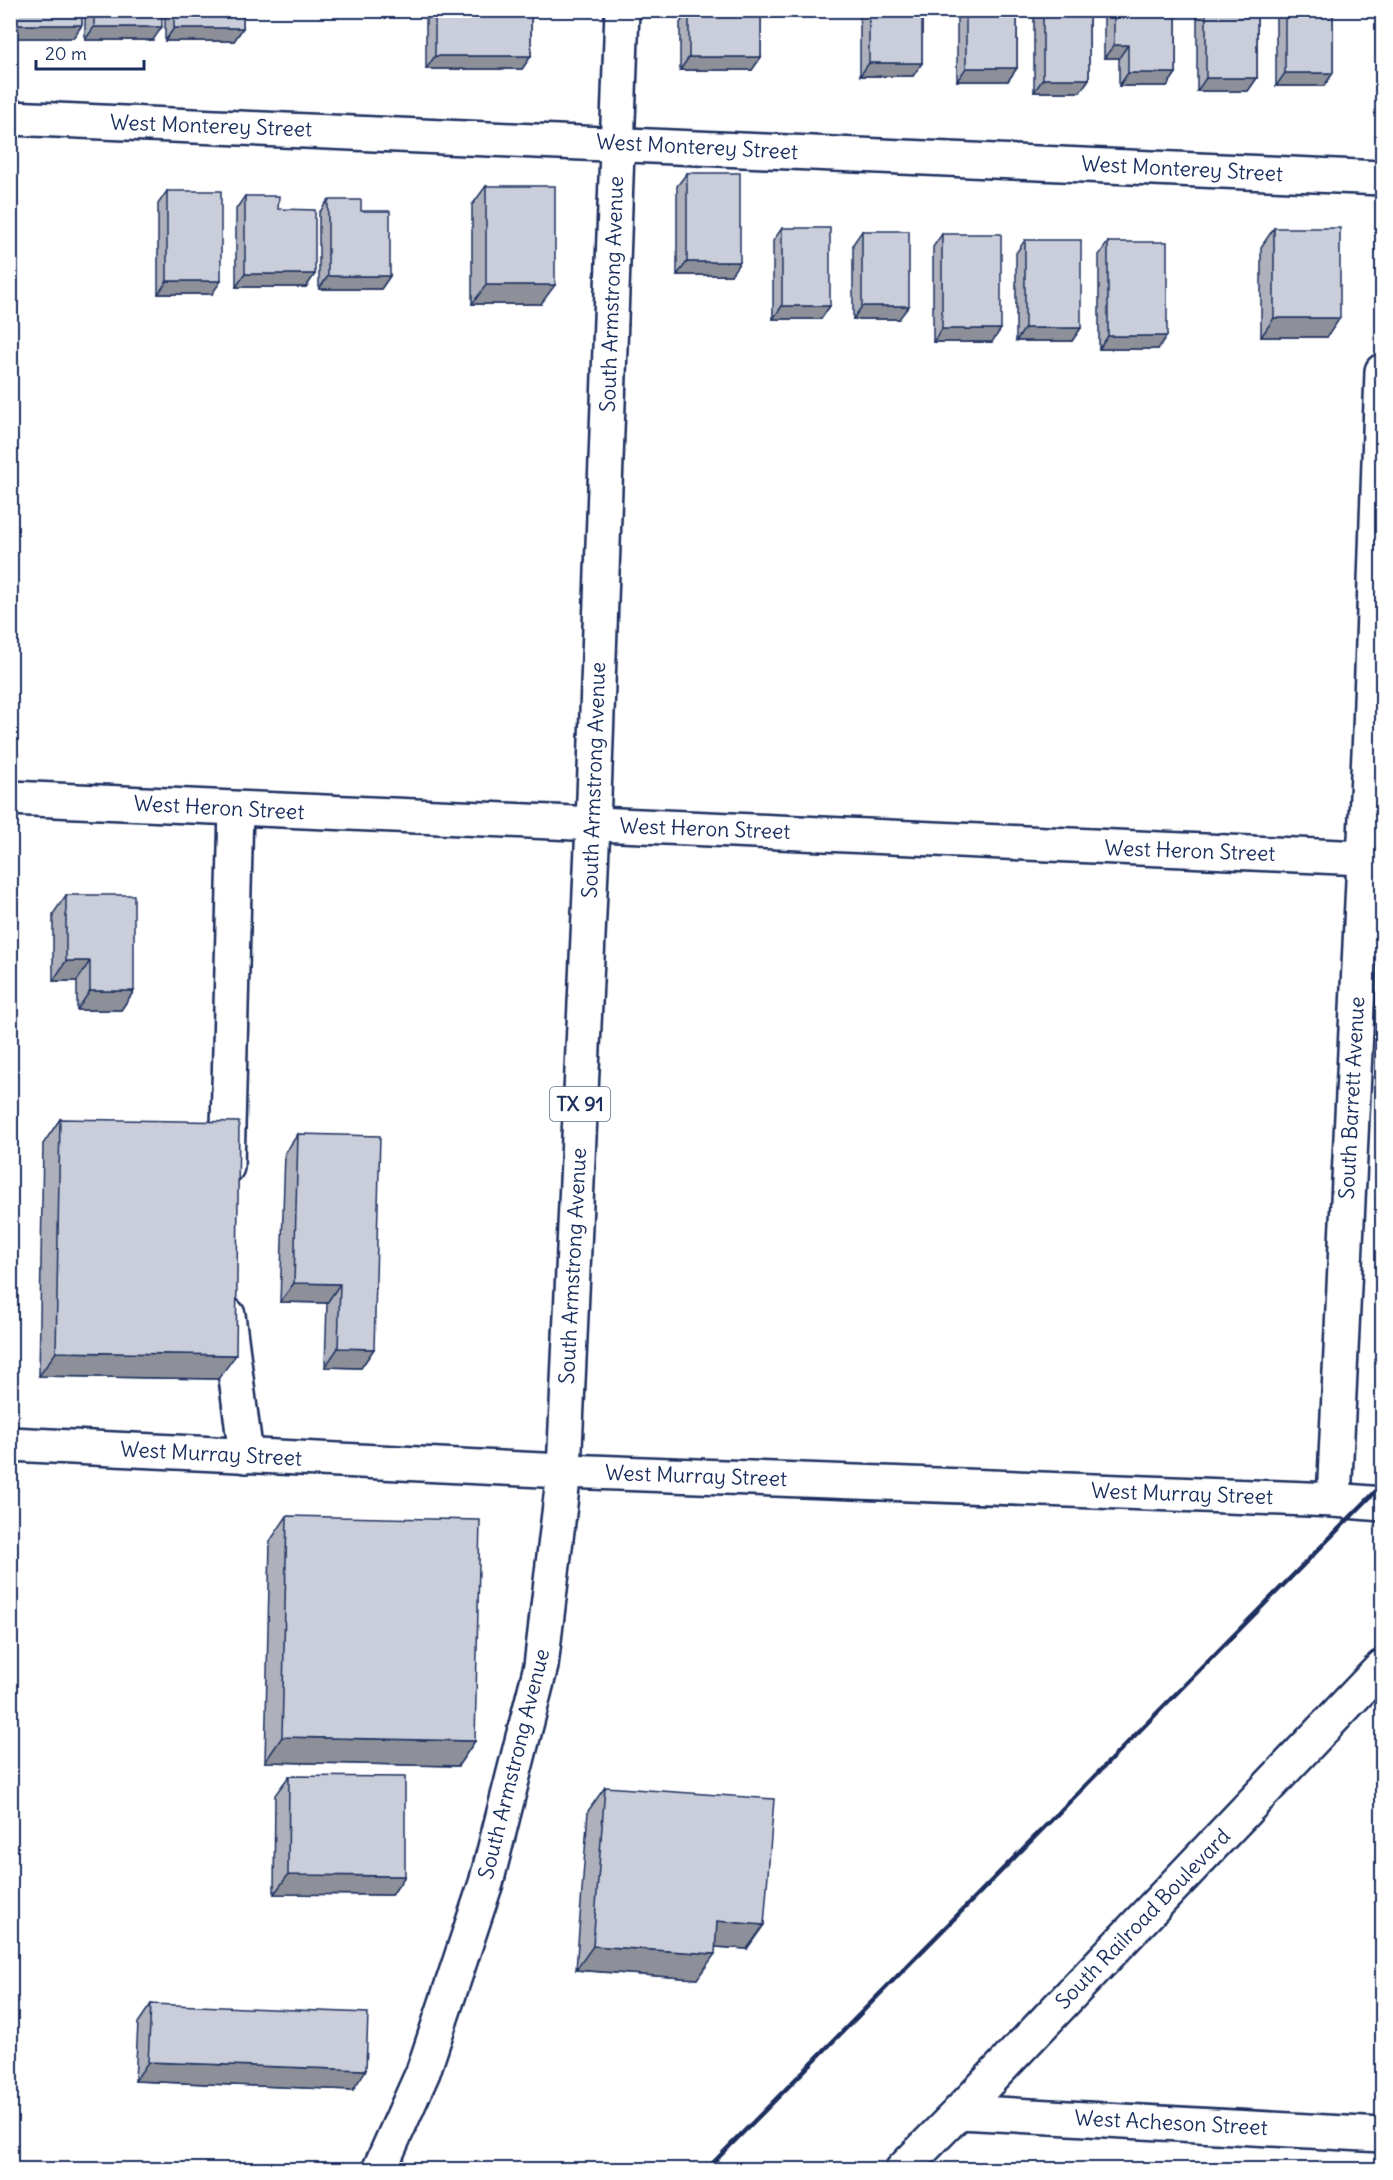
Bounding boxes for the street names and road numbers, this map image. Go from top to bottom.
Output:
street label: West Monterey Street [109,108,313,143]
street label: West Monterey Street [595,128,799,165]
street label: West Monterey Street [1080,150,1284,187]
street label: South Armstrong Avenue [594,175,629,413]
street label: South Armstrong Avenue [576,661,611,899]
street label: West Heron Street [133,790,305,825]
street label: West Heron Street [619,812,791,845]
street label: West Heron Street [1104,834,1276,867]
street label: South Barrett Avenue [1333,996,1370,1200]
road number: TX 91 [550,1087,610,1121]
street label: South Armstrong Avenue [553,1147,592,1385]
street label: West Murray Street [119,1435,303,1472]
street label: West Murray Street [605,1459,788,1492]
street label: West Murray Street [1091,1477,1274,1510]
street label: South Armstrong Avenue [472,1646,555,1882]
street label: South Railroad Boulevard [1049,1823,1236,2015]
street label: West Acheson Street [1074,2104,1268,2141]

